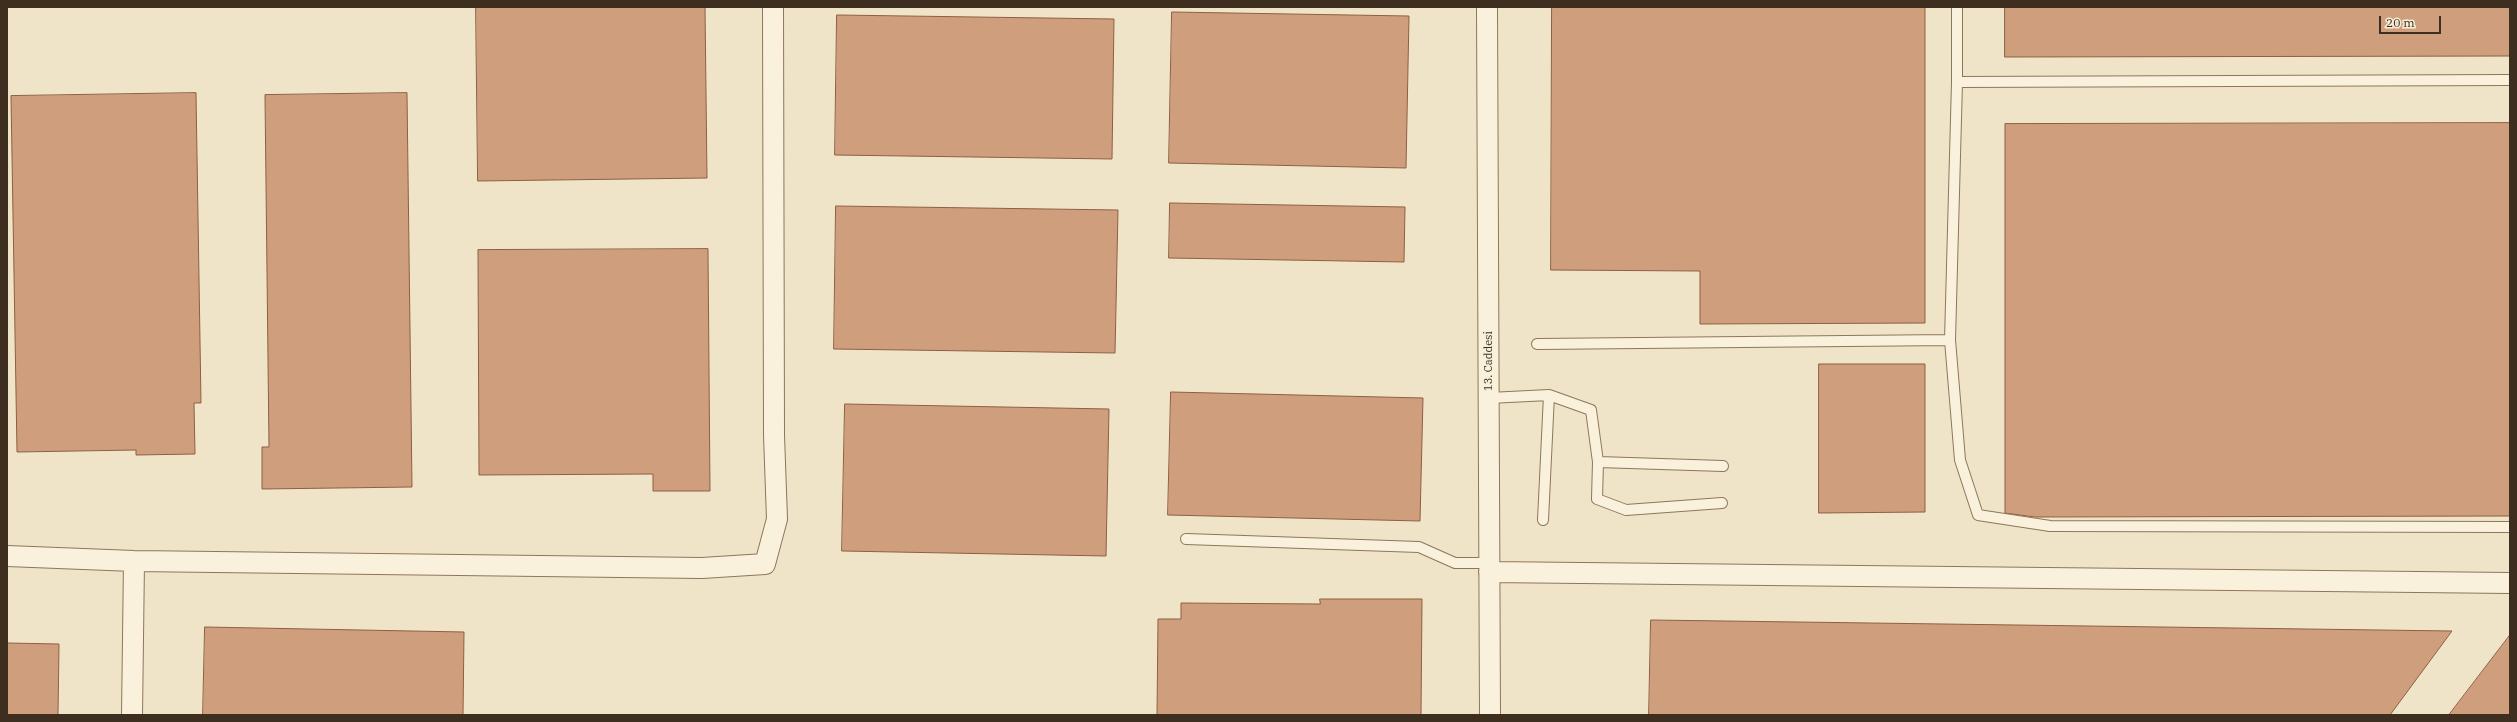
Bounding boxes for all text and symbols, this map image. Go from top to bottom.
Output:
scale bar [2381,8,2443,34]
text: 20 m [2386,15,2415,30]
street label: 13. Caddesi [1482,331,1496,391]

